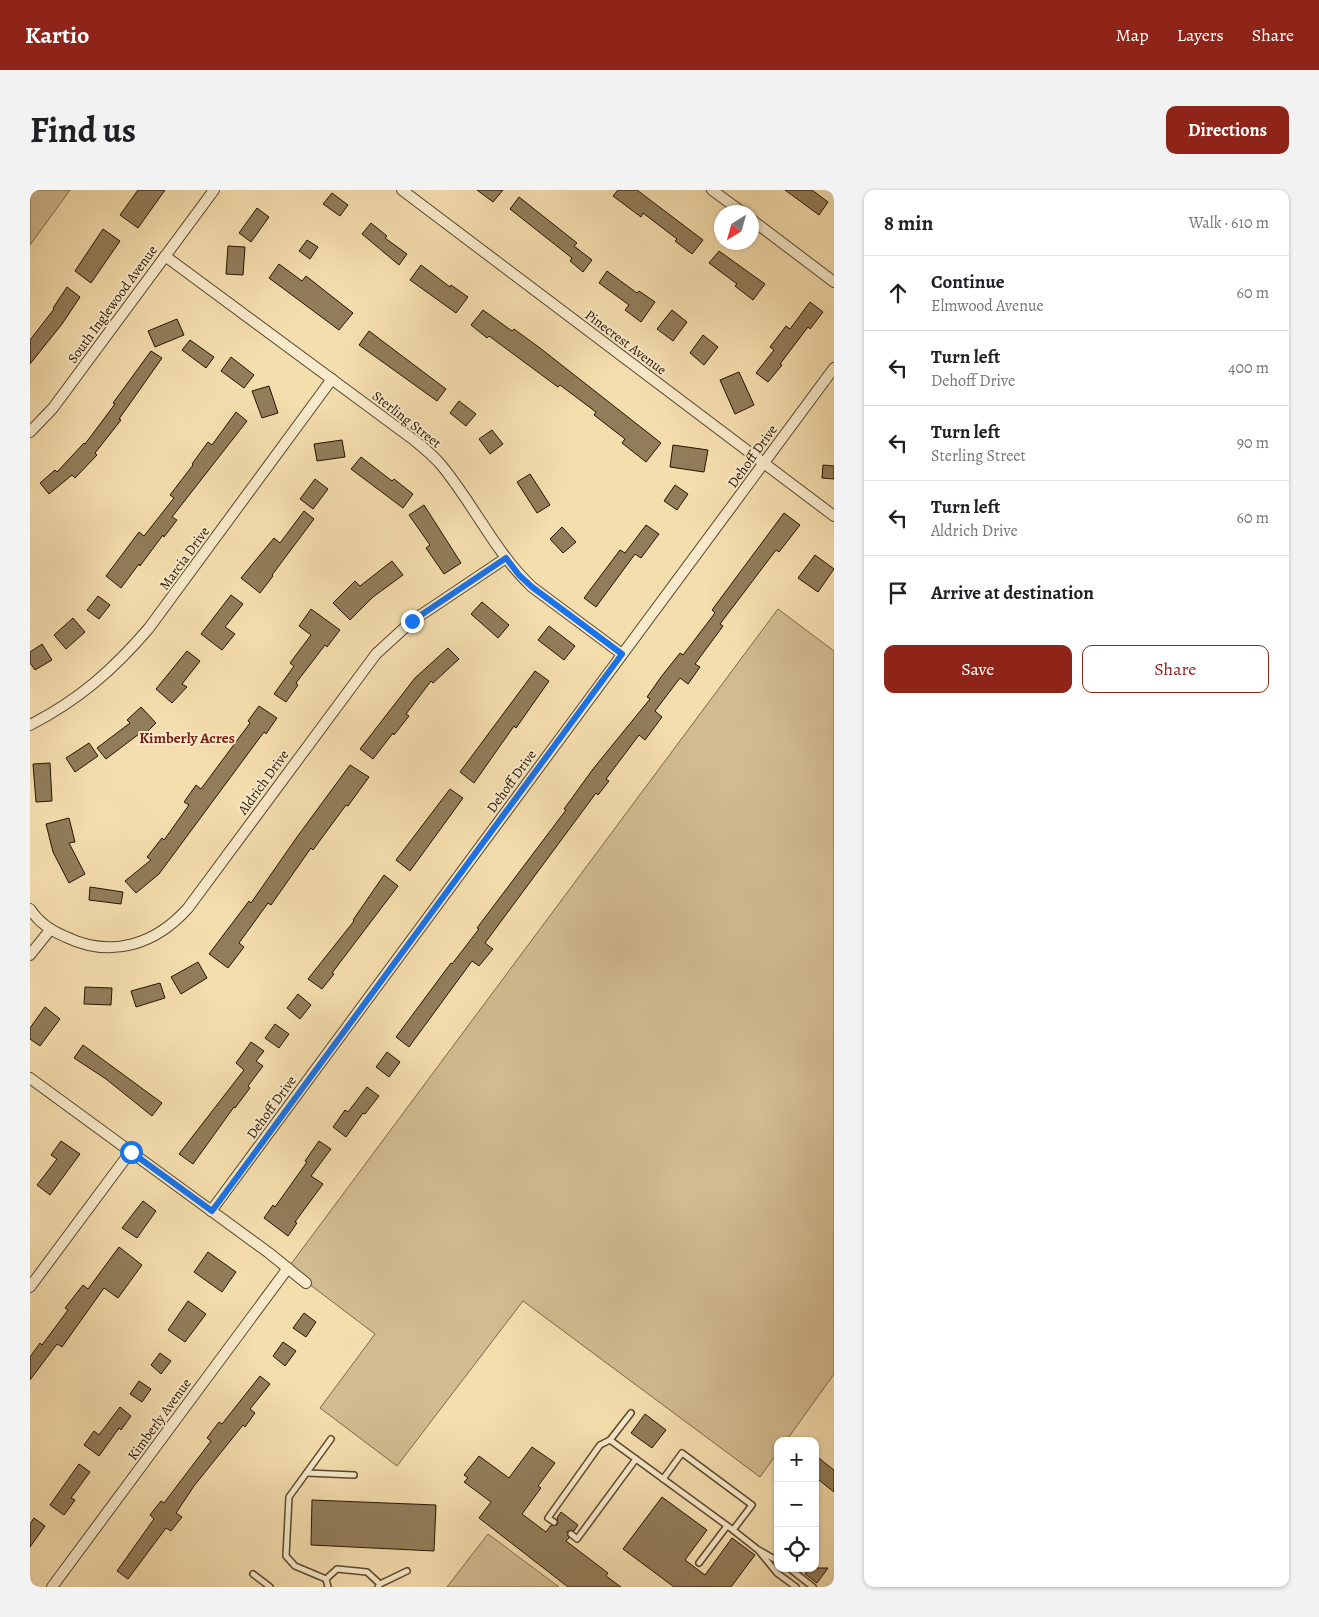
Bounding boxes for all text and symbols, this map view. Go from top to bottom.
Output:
text: Kartio [25,19,89,51]
text: Map [1116,23,1149,47]
text: Layers [1177,23,1224,47]
text: Share [1252,23,1294,47]
text: Find us [30,106,136,154]
button: Directions [1166,106,1289,154]
north arrow [714,205,759,250]
text: 8 min [884,209,933,237]
text: Walk · 610 m [1189,212,1269,234]
street label: South Inglewood Avenue [63,242,162,367]
text: Continue [931,269,1005,295]
icon: ahead [884,279,912,307]
text: 60 m [1237,282,1269,304]
text: Elmwood Avenue [931,295,1044,317]
street label: Pinecrest Avenue [581,305,670,379]
text: Turn left [931,344,1000,370]
icon: left [884,354,912,382]
text: 400 m [1228,357,1269,379]
text: Dehoff Drive [931,370,1015,392]
street label: Sterling Street [368,386,446,453]
text: Turn left [931,419,1000,445]
street label: Dehoff Drive [723,421,782,492]
icon: left [884,429,912,457]
text: 90 m [1237,432,1269,454]
text: Sterling Street [931,445,1026,467]
text: Turn left [931,494,1000,520]
icon: left [884,504,912,532]
text: 60 m [1237,507,1269,529]
text: Aldrich Drive [931,520,1018,542]
street label: Marcia Drive [155,523,214,594]
icon: arrive [884,579,912,607]
text: Arrive at destination [931,580,1094,606]
route end [401,610,424,633]
button: Save [884,645,1072,693]
button: Share [1082,645,1269,693]
district label: Kimberly Acres [139,728,235,748]
street label: Aldrich Drive [233,746,293,819]
street label: Dehoff Drive [482,746,541,817]
street label: Dehoff Drive [242,1072,301,1143]
route start [120,1141,143,1164]
street label: Kimberly Avenue [123,1374,196,1464]
map controls [774,1437,819,1572]
button: + [774,1437,819,1482]
button: − [774,1482,819,1527]
button: locate [774,1527,819,1572]

